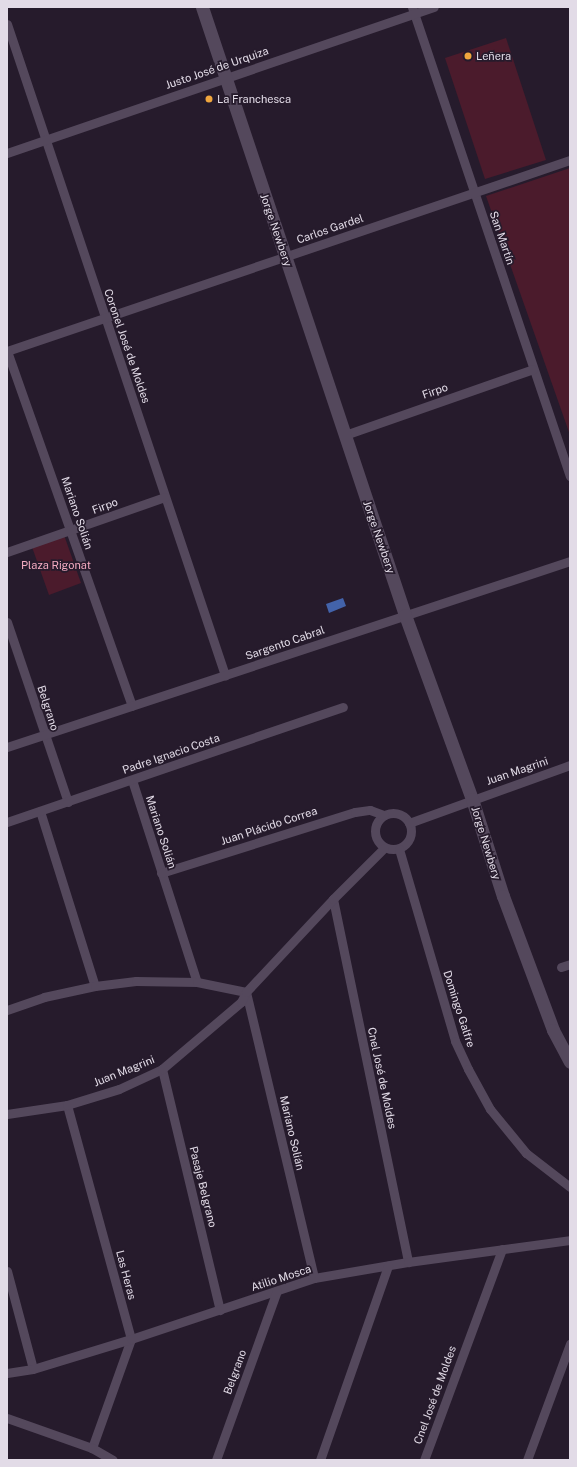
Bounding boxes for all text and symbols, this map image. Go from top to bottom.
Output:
street label: Justo José de Urquiza [164,44,270,92]
place label: Leñera [476,49,511,63]
marker: Leñera [463,51,473,61]
place label: La Franchesca [217,92,291,106]
marker: La Franchesca [204,94,214,104]
street label: Jorge Newbery [257,192,295,268]
street label: San Martín [487,210,517,266]
street label: Carlos Gardel [295,211,365,247]
street label: Coronel José de Moldes [101,287,153,405]
street label: Firpo [420,380,450,402]
street label: Mariano Solián [58,475,96,551]
street label: Firpo [90,495,120,517]
street label: Jorge Newbery [360,499,398,575]
park label: Plaza Rigonat [21,558,91,572]
street label: Sargento Cabral [244,623,326,663]
street label: Belgrano [35,684,61,732]
street label: Padre Ignacio Costa [121,731,221,777]
street label: Juan Magrini [484,754,550,788]
street label: Mariano Solián [143,794,179,870]
street label: Juan Plácido Correa [219,804,319,848]
street label: Jorge Newbery [469,805,503,881]
street label: Domingo Galfre [440,969,478,1049]
street label: Cnel José de Moldes [365,1026,399,1130]
street label: Juan Magrini [92,1053,156,1089]
street label: Mariano Solián [277,1094,307,1172]
street label: Pasaje Belgrano [187,1145,219,1229]
street label: Las Heras [113,1249,139,1301]
street label: Atilio Mosca [249,1262,313,1294]
street label: Cnel José de Moldes [411,1344,459,1446]
street label: Belgrano [221,1348,249,1396]

